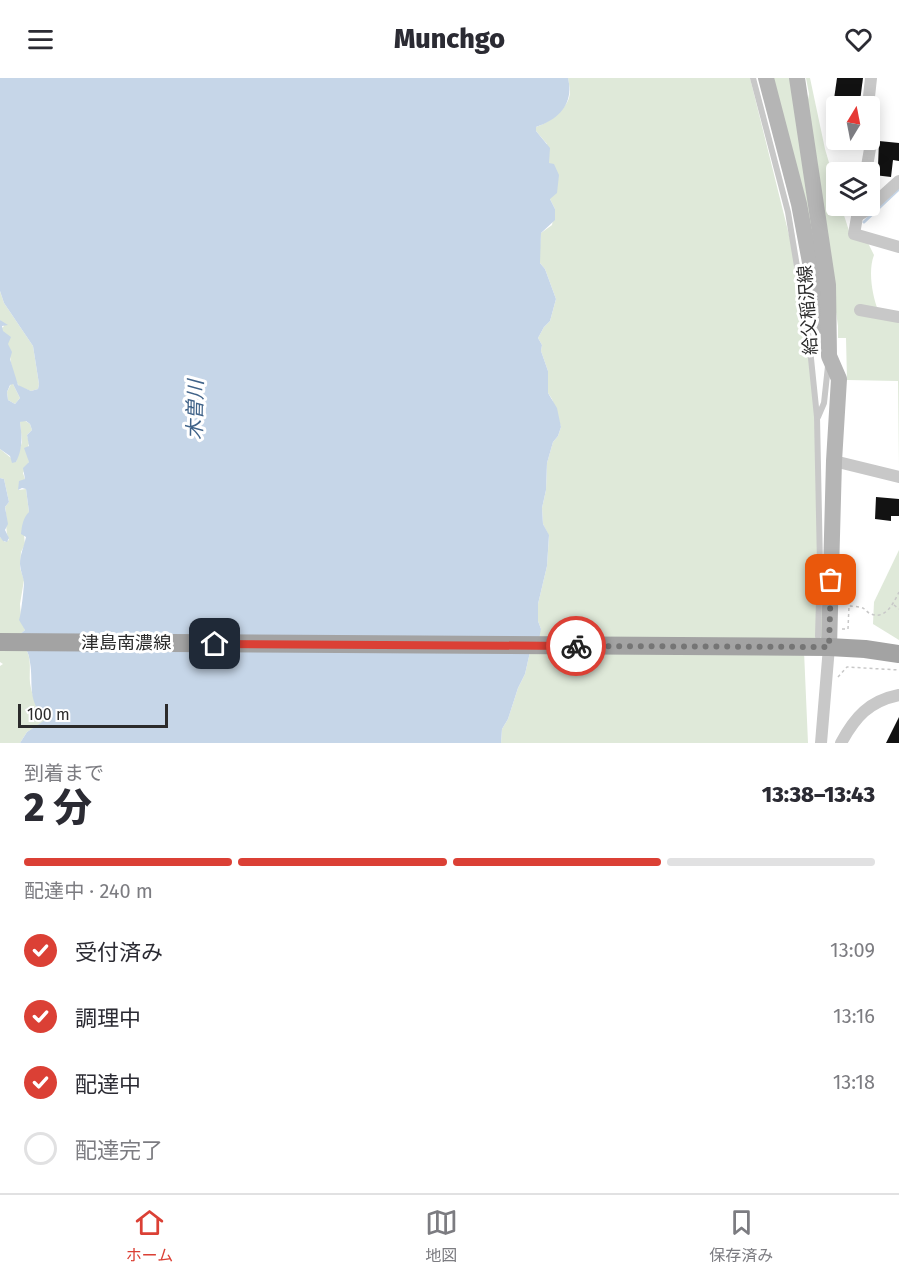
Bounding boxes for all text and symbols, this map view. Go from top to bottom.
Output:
icon: menu [24,23,57,56]
text: Munchgo [394,23,505,55]
icon: heart [842,23,875,56]
north arrow [826,96,880,150]
map controls [826,96,880,216]
button: layers [826,162,880,216]
street label: 給父稲沢線 [794,264,822,356]
water label: 木曽川 [182,378,208,440]
pin [805,554,856,605]
icon: bag [814,563,847,596]
courier [546,616,606,676]
pin [189,618,240,669]
icon: home [198,627,231,660]
icon: bike [560,630,593,663]
street label: 津島南濃線 [81,632,171,654]
scale bar [18,701,168,728]
text: 100 m [27,705,70,724]
text: 到着まで [24,761,104,785]
text: 13:38–13:43 [762,781,875,808]
text: 2 分 [24,785,92,831]
text: 配達中 · 240 m [24,879,153,903]
icon: check [24,934,57,967]
text: 13:09 [830,938,875,962]
text: 受付済み [75,939,163,966]
icon: check [24,1000,57,1033]
text: 13:16 [833,1004,875,1028]
text: 調理中 [75,1005,141,1032]
icon: check [24,1066,57,1099]
text: 13:18 [833,1070,875,1094]
text: 配達中 [75,1071,141,1098]
text: 配達完了 [75,1137,163,1164]
tab: ホーム [126,1206,173,1266]
tab: 地図 [425,1206,458,1266]
tab: 保存済み [709,1206,773,1266]

